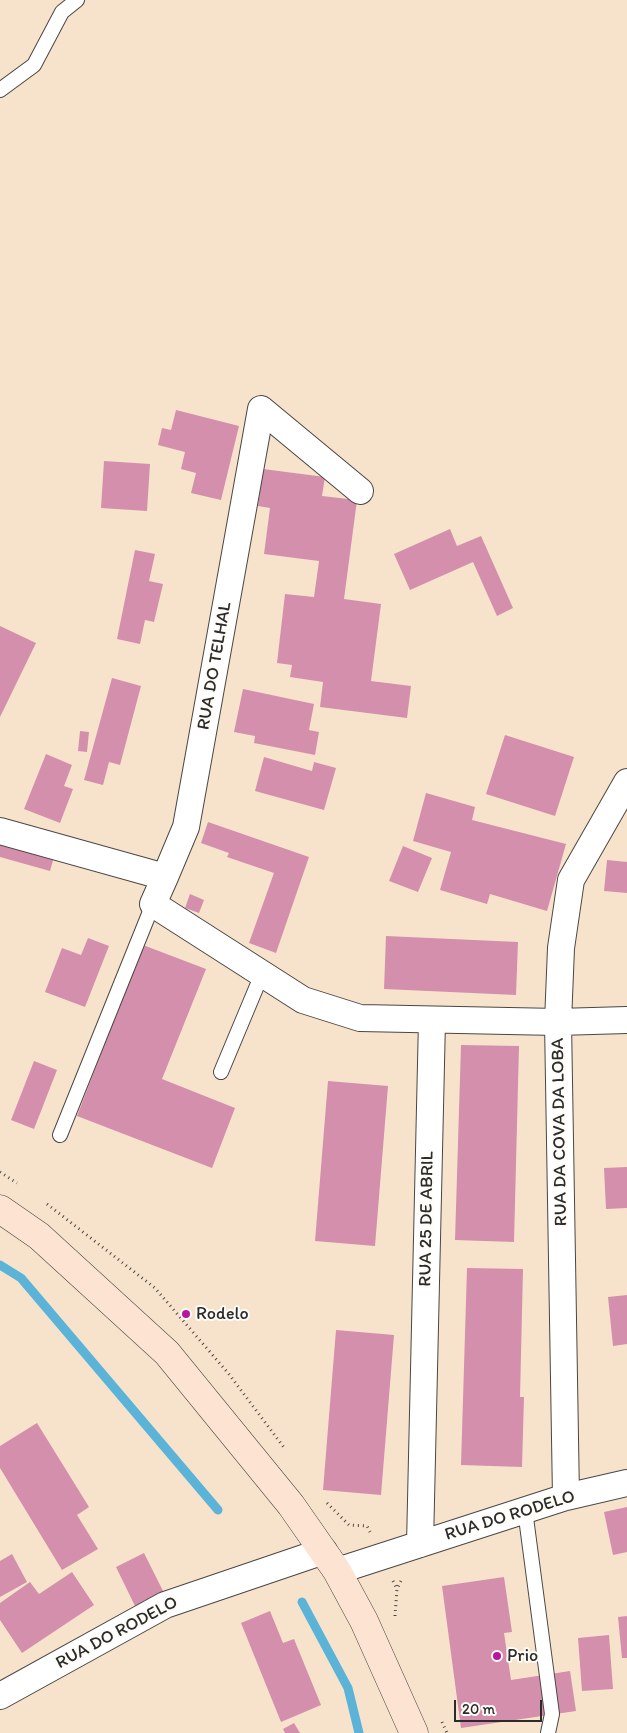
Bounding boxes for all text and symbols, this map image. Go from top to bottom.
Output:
street label: RUA DO TELHAL [193,600,237,732]
street label: RUA DA COVA DA LOBA [548,1038,572,1226]
street label: RUA 25 DE ABRIL [415,1151,439,1287]
place label: Rodelo [196,1303,249,1325]
marker: Rodelo [180,1308,192,1320]
street label: RUA DO RODELO [442,1486,578,1546]
street label: RUA DO RODELO [52,1592,182,1674]
place label: Prio [507,1645,538,1667]
marker: Prio [491,1650,503,1662]
scale bar [457,1690,544,1722]
text: 20 m [462,1700,495,1718]

